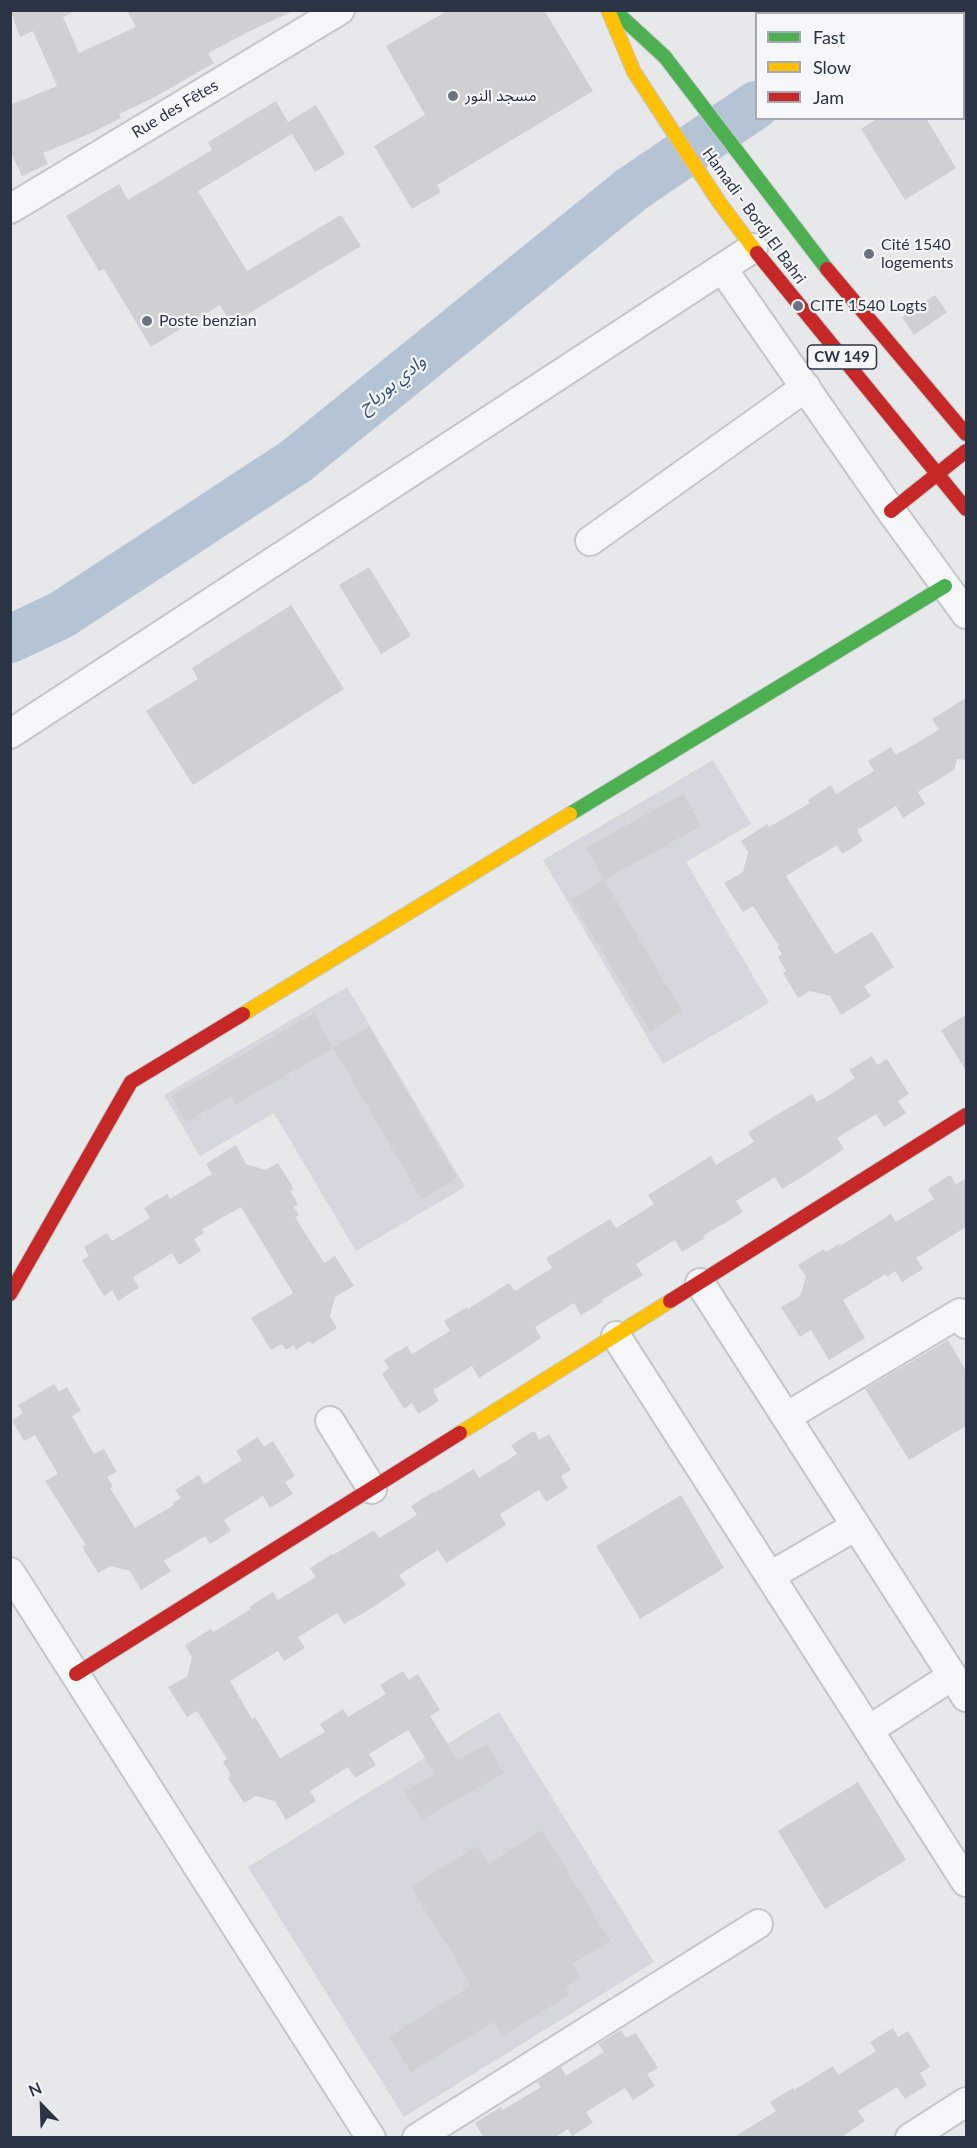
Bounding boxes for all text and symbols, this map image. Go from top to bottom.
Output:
legend [755,12,965,120]
text: Fast [813,26,845,48]
text: Slow [813,56,851,78]
street label: Rue des Fêtes [128,76,222,142]
place label: مسجد النور [465,86,537,106]
text: Jam [813,86,844,108]
marker: مسجد النور [446,89,460,103]
street label: Hamadi - Bordj El Bahri [698,144,810,288]
place label: Cité 1540 logements [881,235,954,273]
marker: Cité 1540 logements [862,247,876,261]
place label: CITE 1540 Logts [810,296,927,316]
marker: CITE 1540 Logts [791,299,805,313]
place label: Poste benzian [159,311,257,331]
marker: Poste benzian [140,314,154,328]
road number: CW 149 [808,345,876,369]
water label: وادي بورياح [354,350,430,418]
north arrow [12,2076,72,2136]
text: N [25,2078,44,2100]

